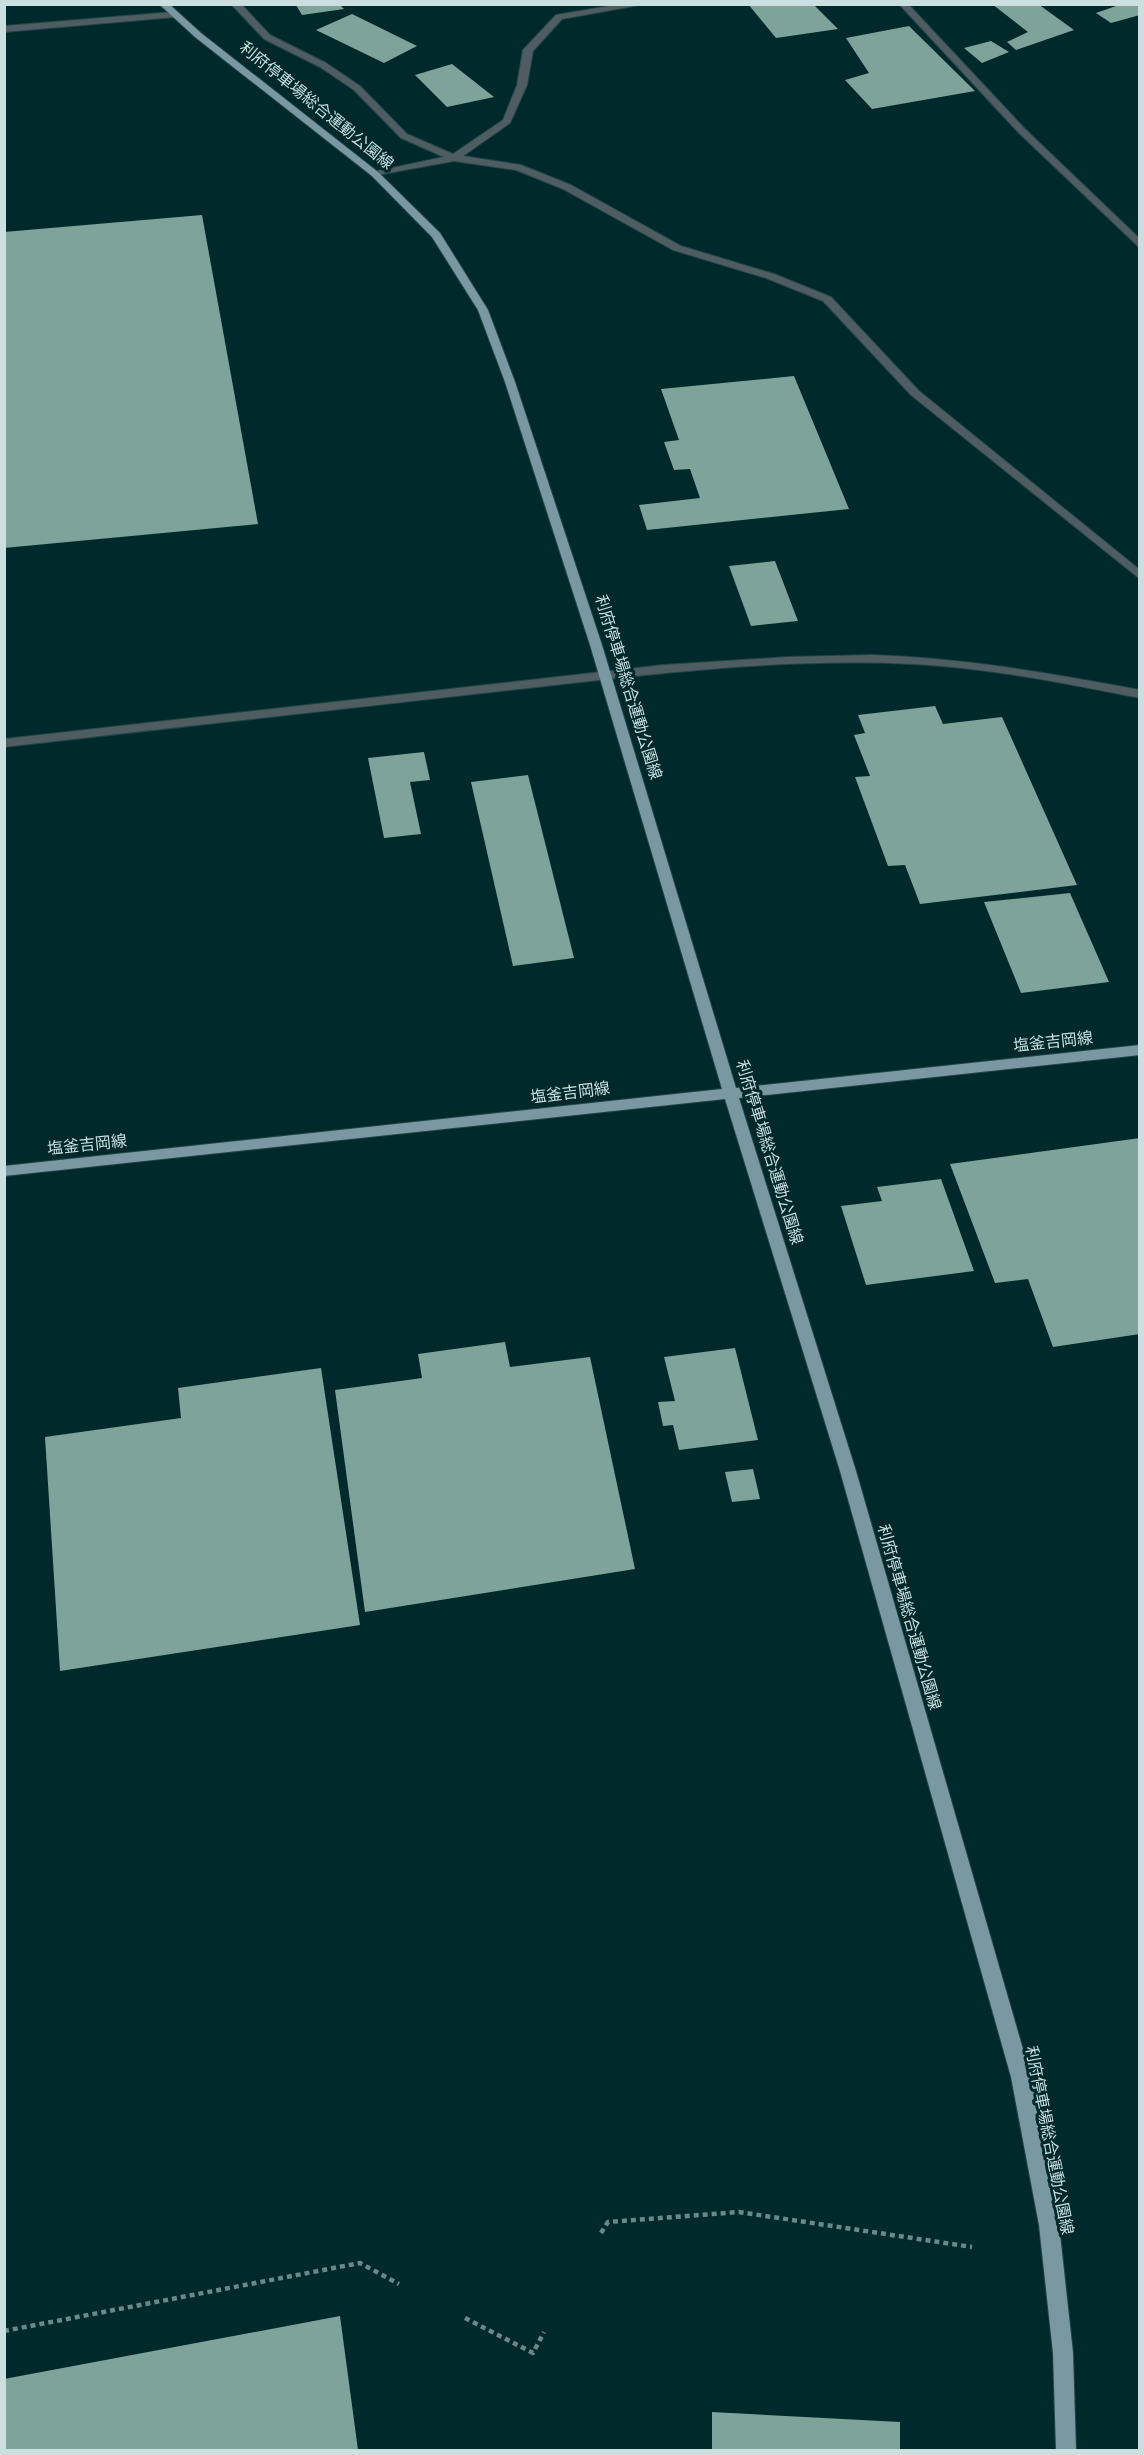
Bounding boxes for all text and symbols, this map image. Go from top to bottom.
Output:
street label: 利府停車場総合運動公園線 [235,37,398,174]
street label: 利府停車場総合運動公園線 [590,592,667,782]
street label: 塩釜吉岡線 [1012,1027,1094,1056]
street label: 利府停車場総合運動公園線 [731,1057,808,1247]
street label: 塩釜吉岡線 [529,1077,611,1108]
street label: 塩釜吉岡線 [46,1130,128,1159]
street label: 利府停車場総合運動公園線 [873,1522,946,1712]
street label: 利府停車場総合運動公園線 [1021,2044,1078,2236]

